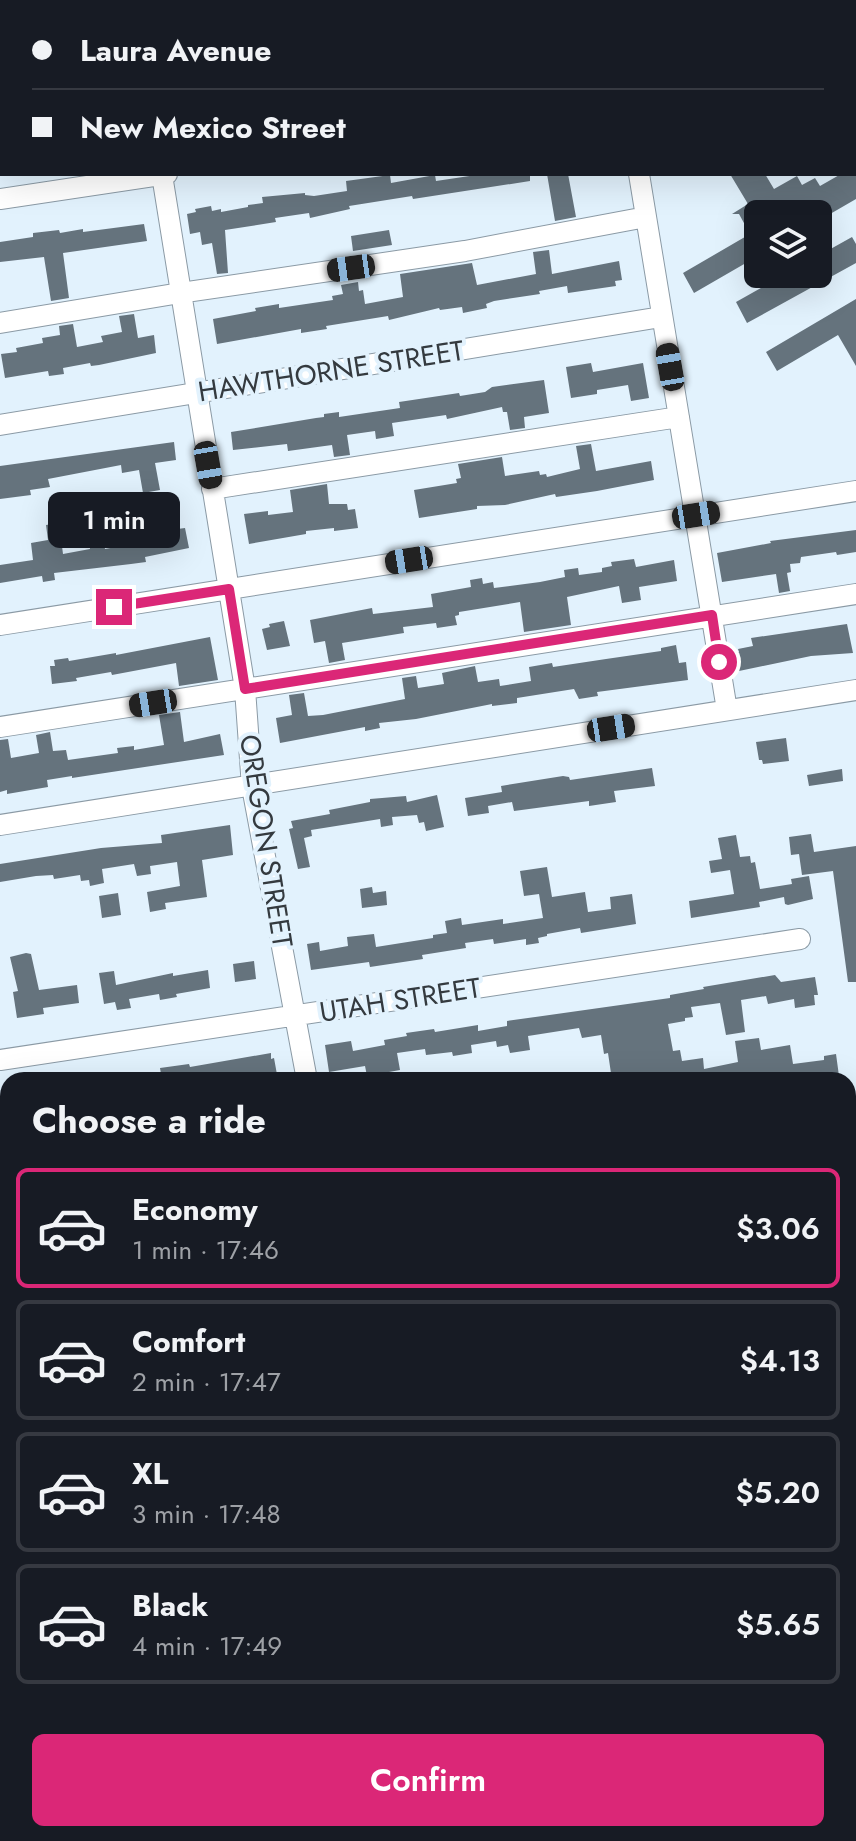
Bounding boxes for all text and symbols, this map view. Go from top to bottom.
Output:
text: Laura Avenue [80,29,272,72]
text: New Mexico Street [80,106,346,149]
map controls [744,200,832,288]
button: layers [744,200,832,288]
car [326,253,376,283]
street label: HAWTHORNE STREET [195,330,467,412]
car [654,341,686,393]
car [192,439,224,491]
callout: 1 min [48,491,180,547]
car [670,499,722,531]
text: 1 min [82,501,146,539]
car [383,544,435,576]
route end [96,589,132,625]
route start [701,644,737,680]
car [127,687,179,719]
car [585,712,637,744]
street label: OREGON STREET [229,732,303,950]
street label: UTAH STREET [317,967,483,1033]
text: Choose a ride [32,1094,266,1146]
text: Economy [132,1188,258,1231]
icon: car [36,1192,108,1264]
text: $3.06 [736,1207,820,1250]
text: 1 min · 17:46 [132,1231,279,1269]
text: Comfort [132,1320,245,1363]
icon: car [36,1324,108,1396]
text: $4.13 [740,1339,820,1382]
text: 2 min · 17:47 [132,1363,281,1401]
text: XL [132,1452,168,1495]
icon: car [36,1456,108,1528]
text: $5.20 [736,1471,820,1514]
text: 3 min · 17:48 [132,1495,281,1533]
text: Black [132,1584,208,1627]
icon: car [36,1588,108,1660]
text: $5.65 [736,1603,820,1646]
text: 4 min · 17:49 [132,1627,282,1665]
button: Confirm [32,1734,824,1826]

